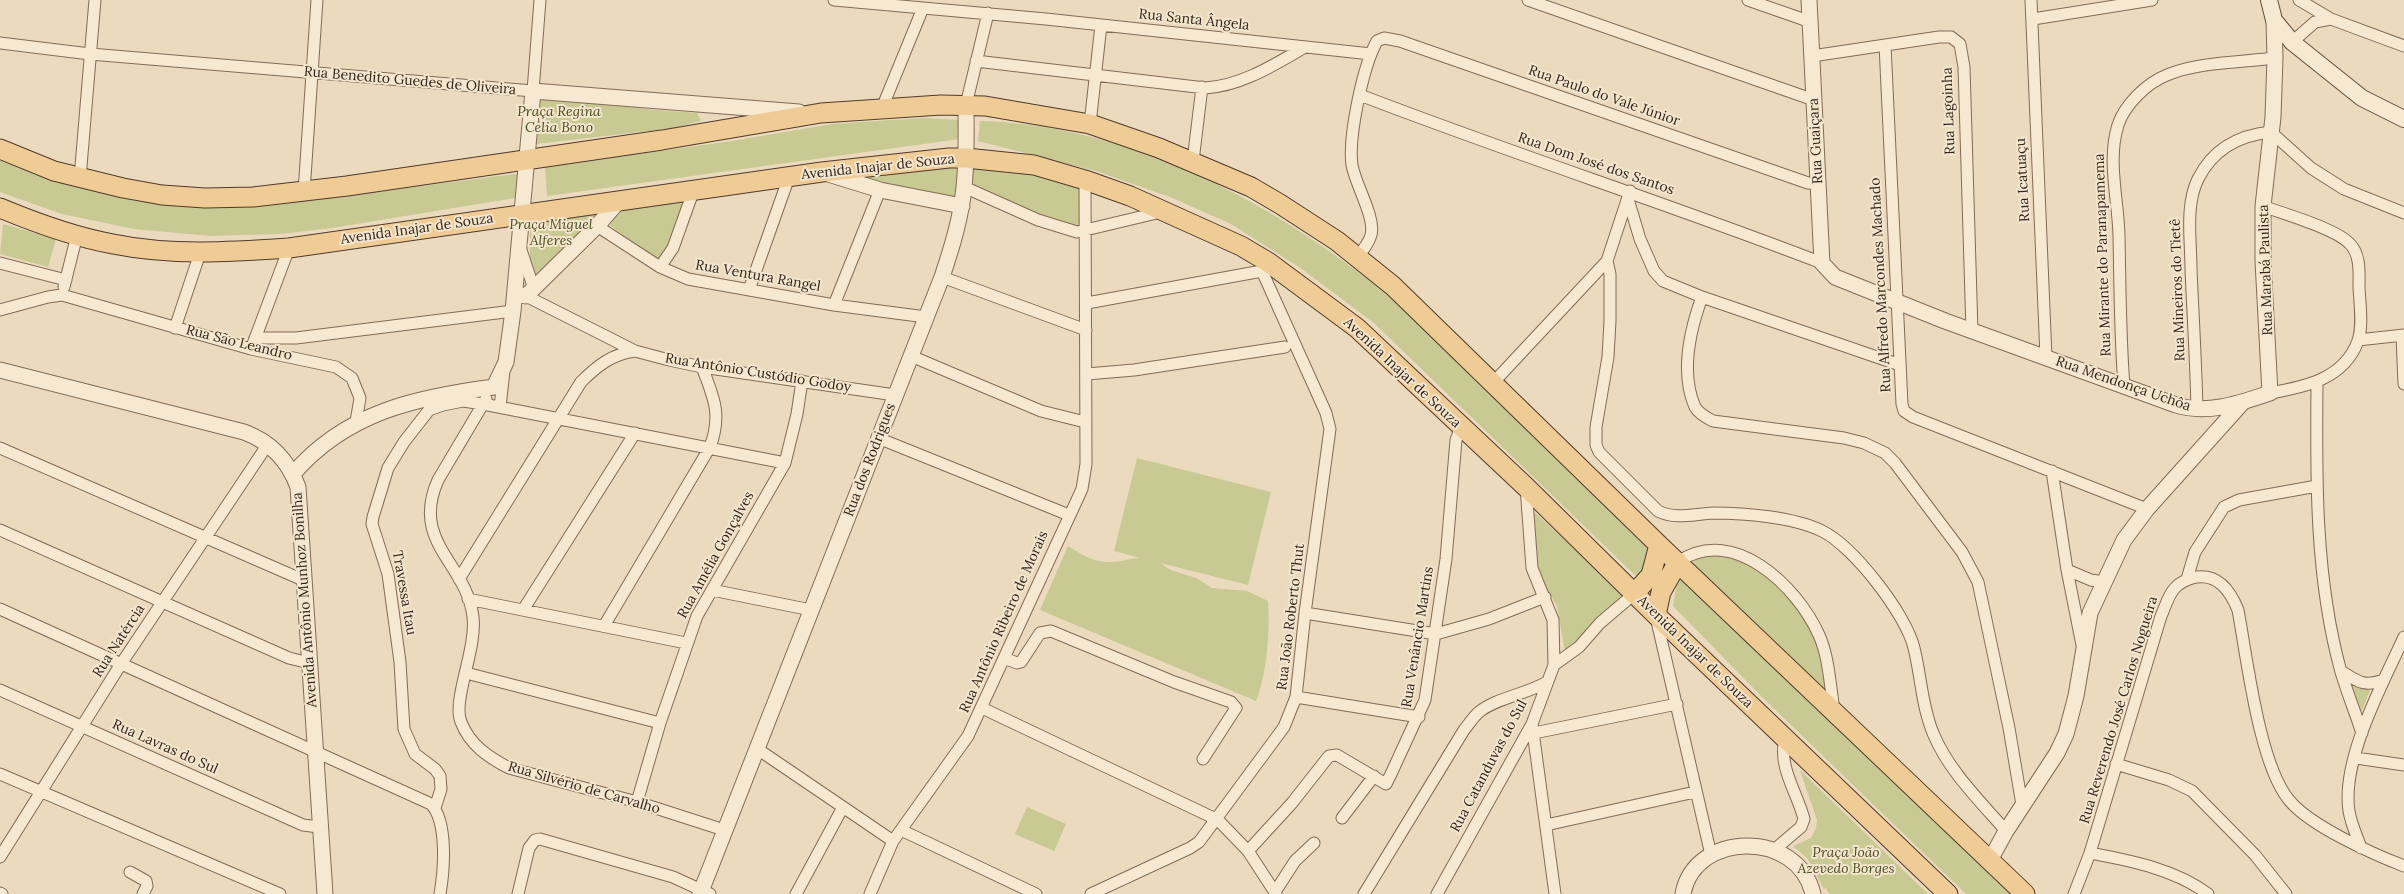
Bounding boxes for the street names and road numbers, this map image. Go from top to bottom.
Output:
street label: Rua Santa Ângela [1138,6,1250,34]
street label: Rua Paulo do Vale Júnior [1526,62,1682,130]
street label: Rua Benedito Guedes de Oliveira [303,63,517,99]
street label: Rua Lagoinha [1939,67,1959,155]
street label: Rua Guaiçara [1805,98,1827,184]
street label: Rua Dom José dos Santos [1516,129,1676,199]
street label: Rua Icatuaçu [2012,138,2034,222]
street label: Avenida Inajar de Souza [800,151,956,183]
street label: Rua Mirante do Paranapamema [2091,153,2115,357]
street label: Rua Alfredo Marcondes Machado [1867,177,1895,393]
street label: Rua Marabá Paulista [2255,204,2277,336]
street label: Avenida Inajar de Souza [339,210,495,248]
street label: Rua Mineiros do Tietê [2167,218,2189,362]
street label: Rua Ventura Rangel [694,257,822,295]
street label: Avenida Inajar de Souza [1340,314,1464,432]
street label: Rua São Leandro [184,322,294,364]
street label: Rua Antônio Custódio Godoy [664,350,852,396]
street label: Rua Mendonça Uchôa [2053,353,2193,415]
street label: Rua dos Rodrigues [841,401,899,519]
street label: Rua Amélia Gonçalves [674,489,758,621]
street label: Avenida Antônio Munhoz Bonilha [289,492,321,708]
street label: Rua Antônio Ribeiro de Morais [956,528,1052,716]
street label: Rua João Roberto Thut [1274,543,1308,691]
street label: Travessa Itau [388,549,420,637]
street label: Rua Venâncio Martins [1399,565,1437,709]
street label: Avenida Inajar de Souza [1634,592,1756,712]
street label: Rua Reverendo José Carlos Nogueira [2076,594,2162,826]
street label: Rua Natércia [89,601,149,681]
street label: Rua Catanduvas do Sul [1447,697,1531,835]
street label: Rua Lavras do Sul [109,716,221,778]
street label: Rua Silvério de Carvalho [506,758,662,818]

